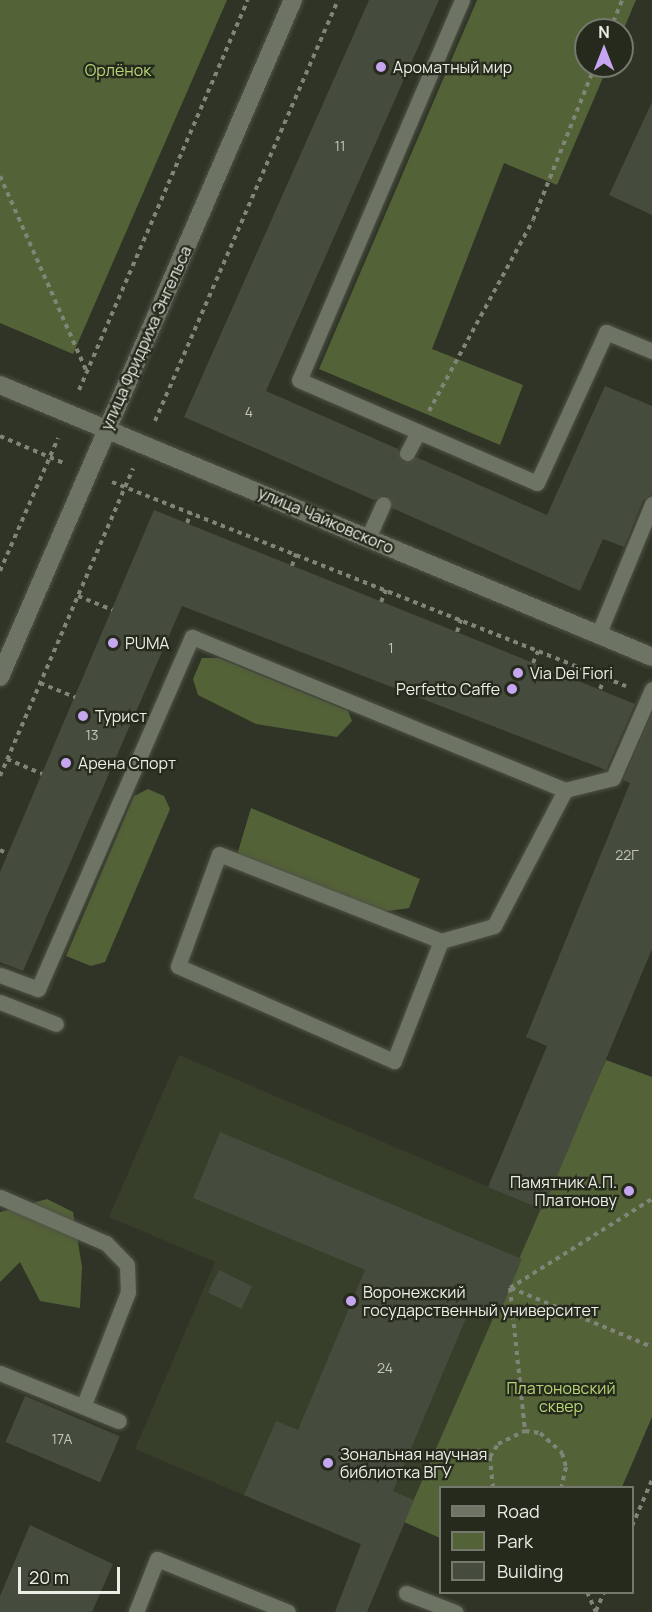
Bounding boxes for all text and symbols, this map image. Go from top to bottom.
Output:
north arrow [574,18,634,78]
text: N [598,21,610,43]
place label: Ароматный мир [393,57,512,77]
park label: Орлёнок [85,60,151,80]
marker: Ароматный мир [374,60,388,74]
house number: 11 [335,138,345,154]
street label: улица Фридриха Энгельса [97,243,195,433]
house number: 4 [245,404,253,420]
street label: улица Чайковского [255,483,397,557]
place label: PUMA [125,633,169,653]
marker: PUMA [106,636,120,650]
house number: 1 [388,640,394,656]
place label: Via Dei Fiori [530,663,613,683]
marker: Via Dei Fiori [511,666,525,680]
place label: Perfetto Caffe [396,679,500,699]
marker: Perfetto Caffe [505,682,519,696]
place label: Турист [95,706,147,726]
marker: Турист [76,709,90,723]
house number: 13 [85,727,99,743]
place label: Арена Спорт [78,753,176,773]
marker: Арена Спорт [59,756,73,770]
house number: 22Г [615,847,639,863]
place label: Памятник А.П. Платонову [510,1172,617,1210]
marker: Памятник А.П. Платонову [622,1184,636,1198]
place label: Воронежский государственный университет [363,1282,599,1320]
marker: Воронежский государственный университет [344,1294,358,1308]
house number: 24 [377,1360,393,1376]
park label: Платоновский сквер [506,1378,616,1416]
house number: 17А [52,1431,72,1447]
place label: Зональная научная библиотка ВГУ [340,1444,487,1482]
marker: Зональная научная библиотка ВГУ [321,1456,335,1470]
legend [439,1486,634,1594]
text: Road [497,1499,540,1523]
text: Park [497,1529,533,1553]
scale bar [21,1555,123,1593]
text: Building [497,1559,563,1583]
text: 20 m [29,1565,69,1589]

